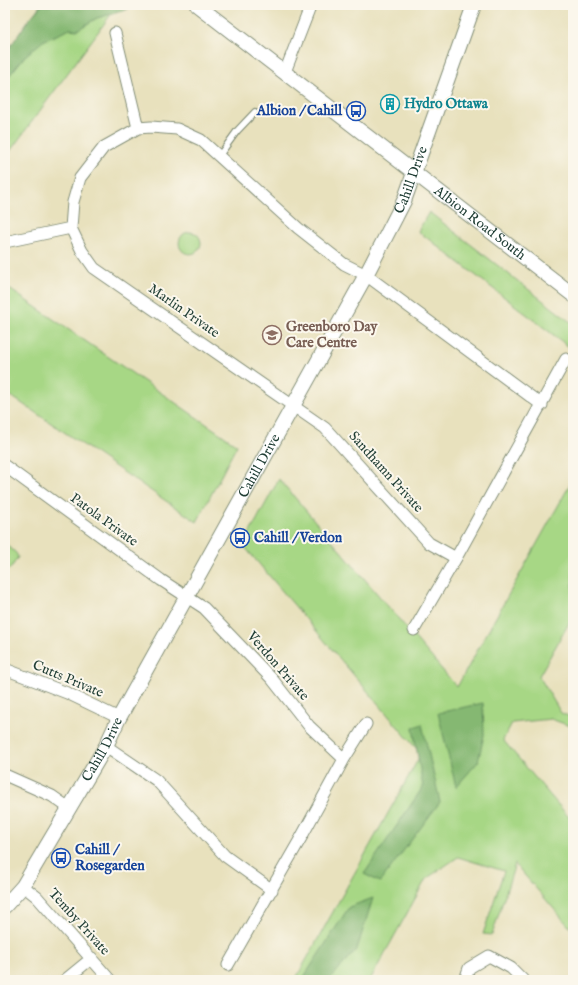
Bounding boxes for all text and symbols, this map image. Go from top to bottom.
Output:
building icon: Hydro Ottawa [379,93,401,115]
place label: Hydro Ottawa [404,95,489,113]
bus stop icon: Albion / Cahill [345,100,367,122]
place label: Albion / Cahill [256,102,343,120]
street label: Cahill Drive [390,143,432,217]
street label: Albion Road South [429,181,530,265]
street label: Marlin Private [145,280,224,342]
place label: Greenboro Day Care Centre [286,318,378,352]
school or university icon: Greenboro Day Care Centre [261,324,283,346]
street label: Sandhamn Private [345,428,428,517]
street label: Cahill Drive [234,430,285,501]
street label: Patola Private [67,489,142,551]
bus stop icon: Cahill / Verdon [229,527,251,549]
place label: Cahill / Verdon [254,529,343,547]
street label: Verdon Private [242,627,313,705]
street label: Cutts Private [30,656,107,702]
street label: Cahill Drive [78,714,127,785]
place label: Cahill / Rosegarden [75,841,145,875]
bus stop icon: Cahill / Rosegarden [50,847,72,869]
street label: Temby Private [44,885,114,960]

